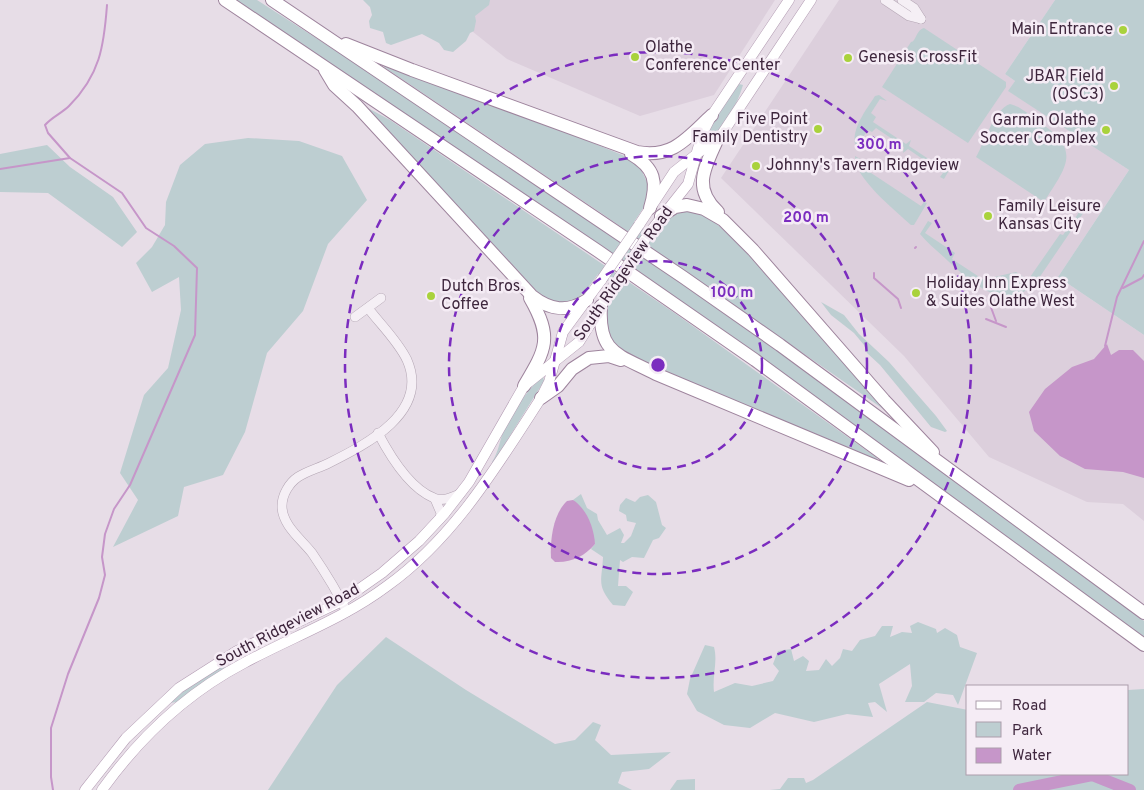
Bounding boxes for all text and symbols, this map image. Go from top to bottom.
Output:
place label: Main Entrance [1011,20,1113,40]
marker: Main Entrance [1117,24,1129,36]
place label: Olathe Conference Center [645,38,780,76]
place label: Genesis CrossFit [858,48,977,68]
marker: Olathe Conference Center [629,51,641,63]
marker: Genesis CrossFit [842,52,854,64]
place label: JBAR Field (OSC3) [1025,67,1104,105]
marker: JBAR Field (OSC3) [1108,80,1120,92]
place label: Five Point Family Dentistry [692,110,808,148]
place label: Garmin Olathe Soccer Complex [980,111,1096,149]
marker: Five Point Family Dentistry [812,123,824,135]
marker: Garmin Olathe Soccer Complex [1100,124,1112,136]
text: 300 m [856,136,902,155]
place label: Johnny's Tavern Ridgeview [766,156,959,176]
marker: Johnny's Tavern Ridgeview [750,160,762,172]
place label: Family Leisure Kansas City [998,197,1101,235]
street label: South Ridgeview Road [570,203,678,345]
text: 200 m [783,209,829,228]
marker: Family Leisure Kansas City [982,210,994,222]
place label: Holiday Inn Express & Suites Olathe West [926,274,1075,312]
place label: Dutch Bros. Coffee [441,277,524,315]
text: 100 m [711,284,753,303]
marker: Holiday Inn Express & Suites Olathe West [910,287,922,299]
marker: Dutch Bros. Coffee [425,290,437,302]
centre of rings [649,356,667,374]
street label: South Ridgeview Road [213,580,363,672]
legend [966,685,1129,775]
text: Road [1012,697,1047,716]
text: Park [1012,722,1043,741]
text: Water [1012,747,1052,766]

